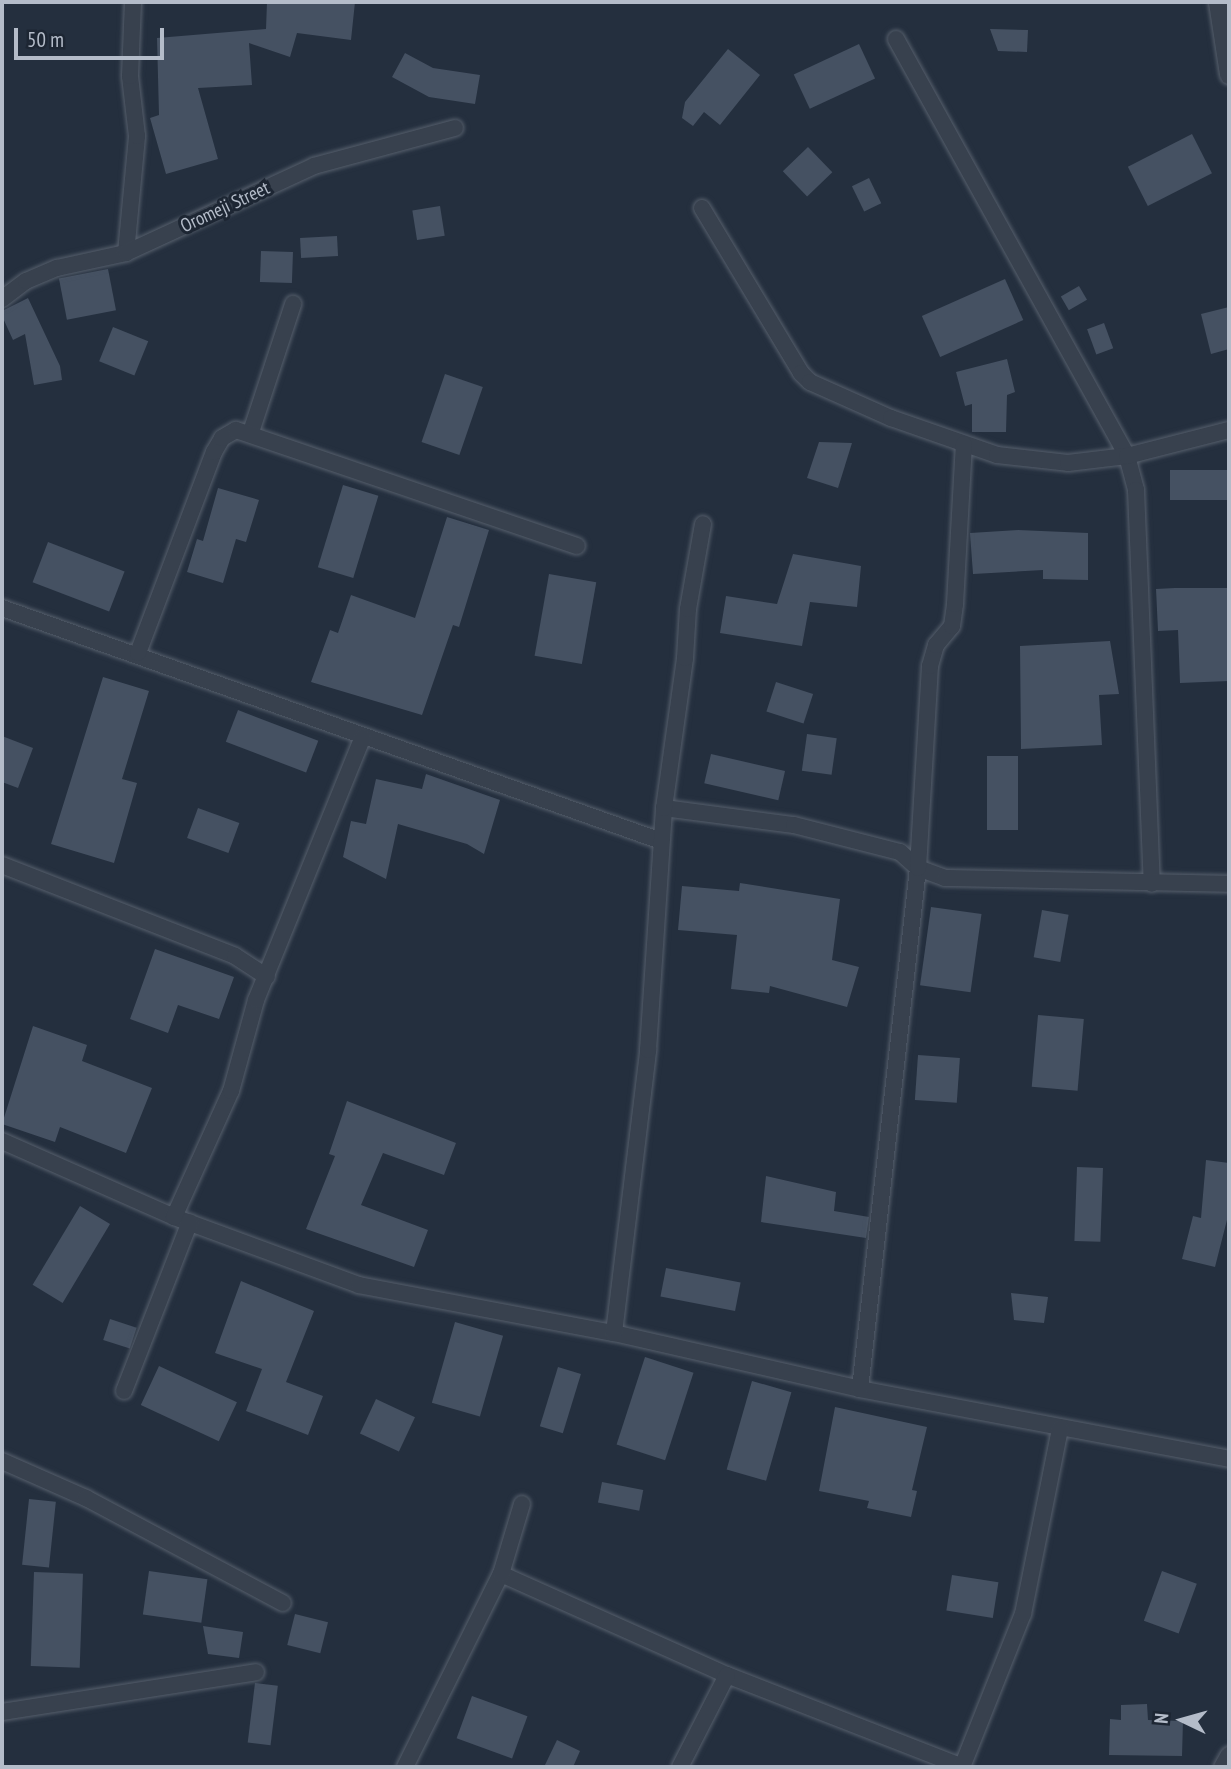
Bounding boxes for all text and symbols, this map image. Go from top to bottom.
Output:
scale bar [18,14,168,58]
text: 50 m [27,26,64,53]
street label: Oromeji Street [177,176,273,238]
north arrow [1147,1685,1217,1755]
text: N [1149,1712,1173,1724]

